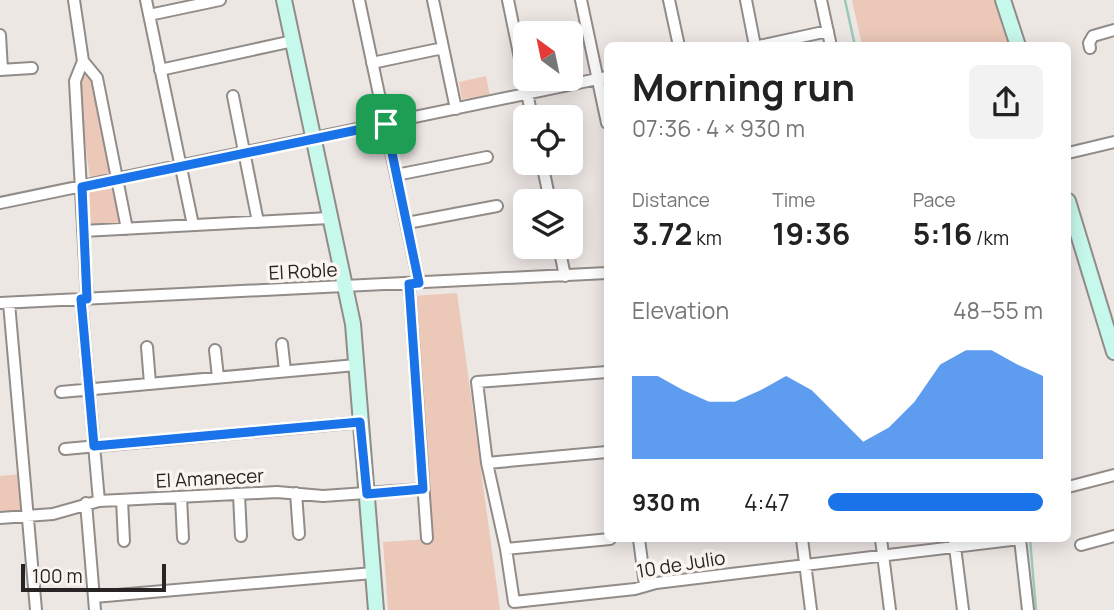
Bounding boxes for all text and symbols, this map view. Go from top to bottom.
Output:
north arrow [513,21,583,91]
map controls [513,21,583,259]
text: Morning run [632,60,855,112]
button: share [969,65,1043,139]
pin [356,94,416,154]
icon: arrive [367,105,405,143]
button: locate [513,105,583,175]
text: 07:36 · 4 × 930 m [632,112,805,144]
text: Distance [632,187,710,213]
text: Time [772,187,815,213]
text: Pace [913,187,956,213]
button: layers [513,189,583,259]
text: 3.72 [632,213,692,254]
text: 19:36 [772,213,850,254]
text: 5:16 [913,213,972,254]
text: km [692,225,722,251]
text: /km [972,225,1009,251]
street label: El Roble [268,256,338,286]
text: Elevation [632,294,729,326]
text: 48–55 m [953,294,1043,326]
street label: El Amanecer [155,462,265,494]
text: 930 m [632,486,700,518]
text: 4:47 [744,486,790,518]
street label: 10 de Julio [635,544,727,584]
scale bar [21,561,166,593]
text: 100 m [32,563,83,589]

